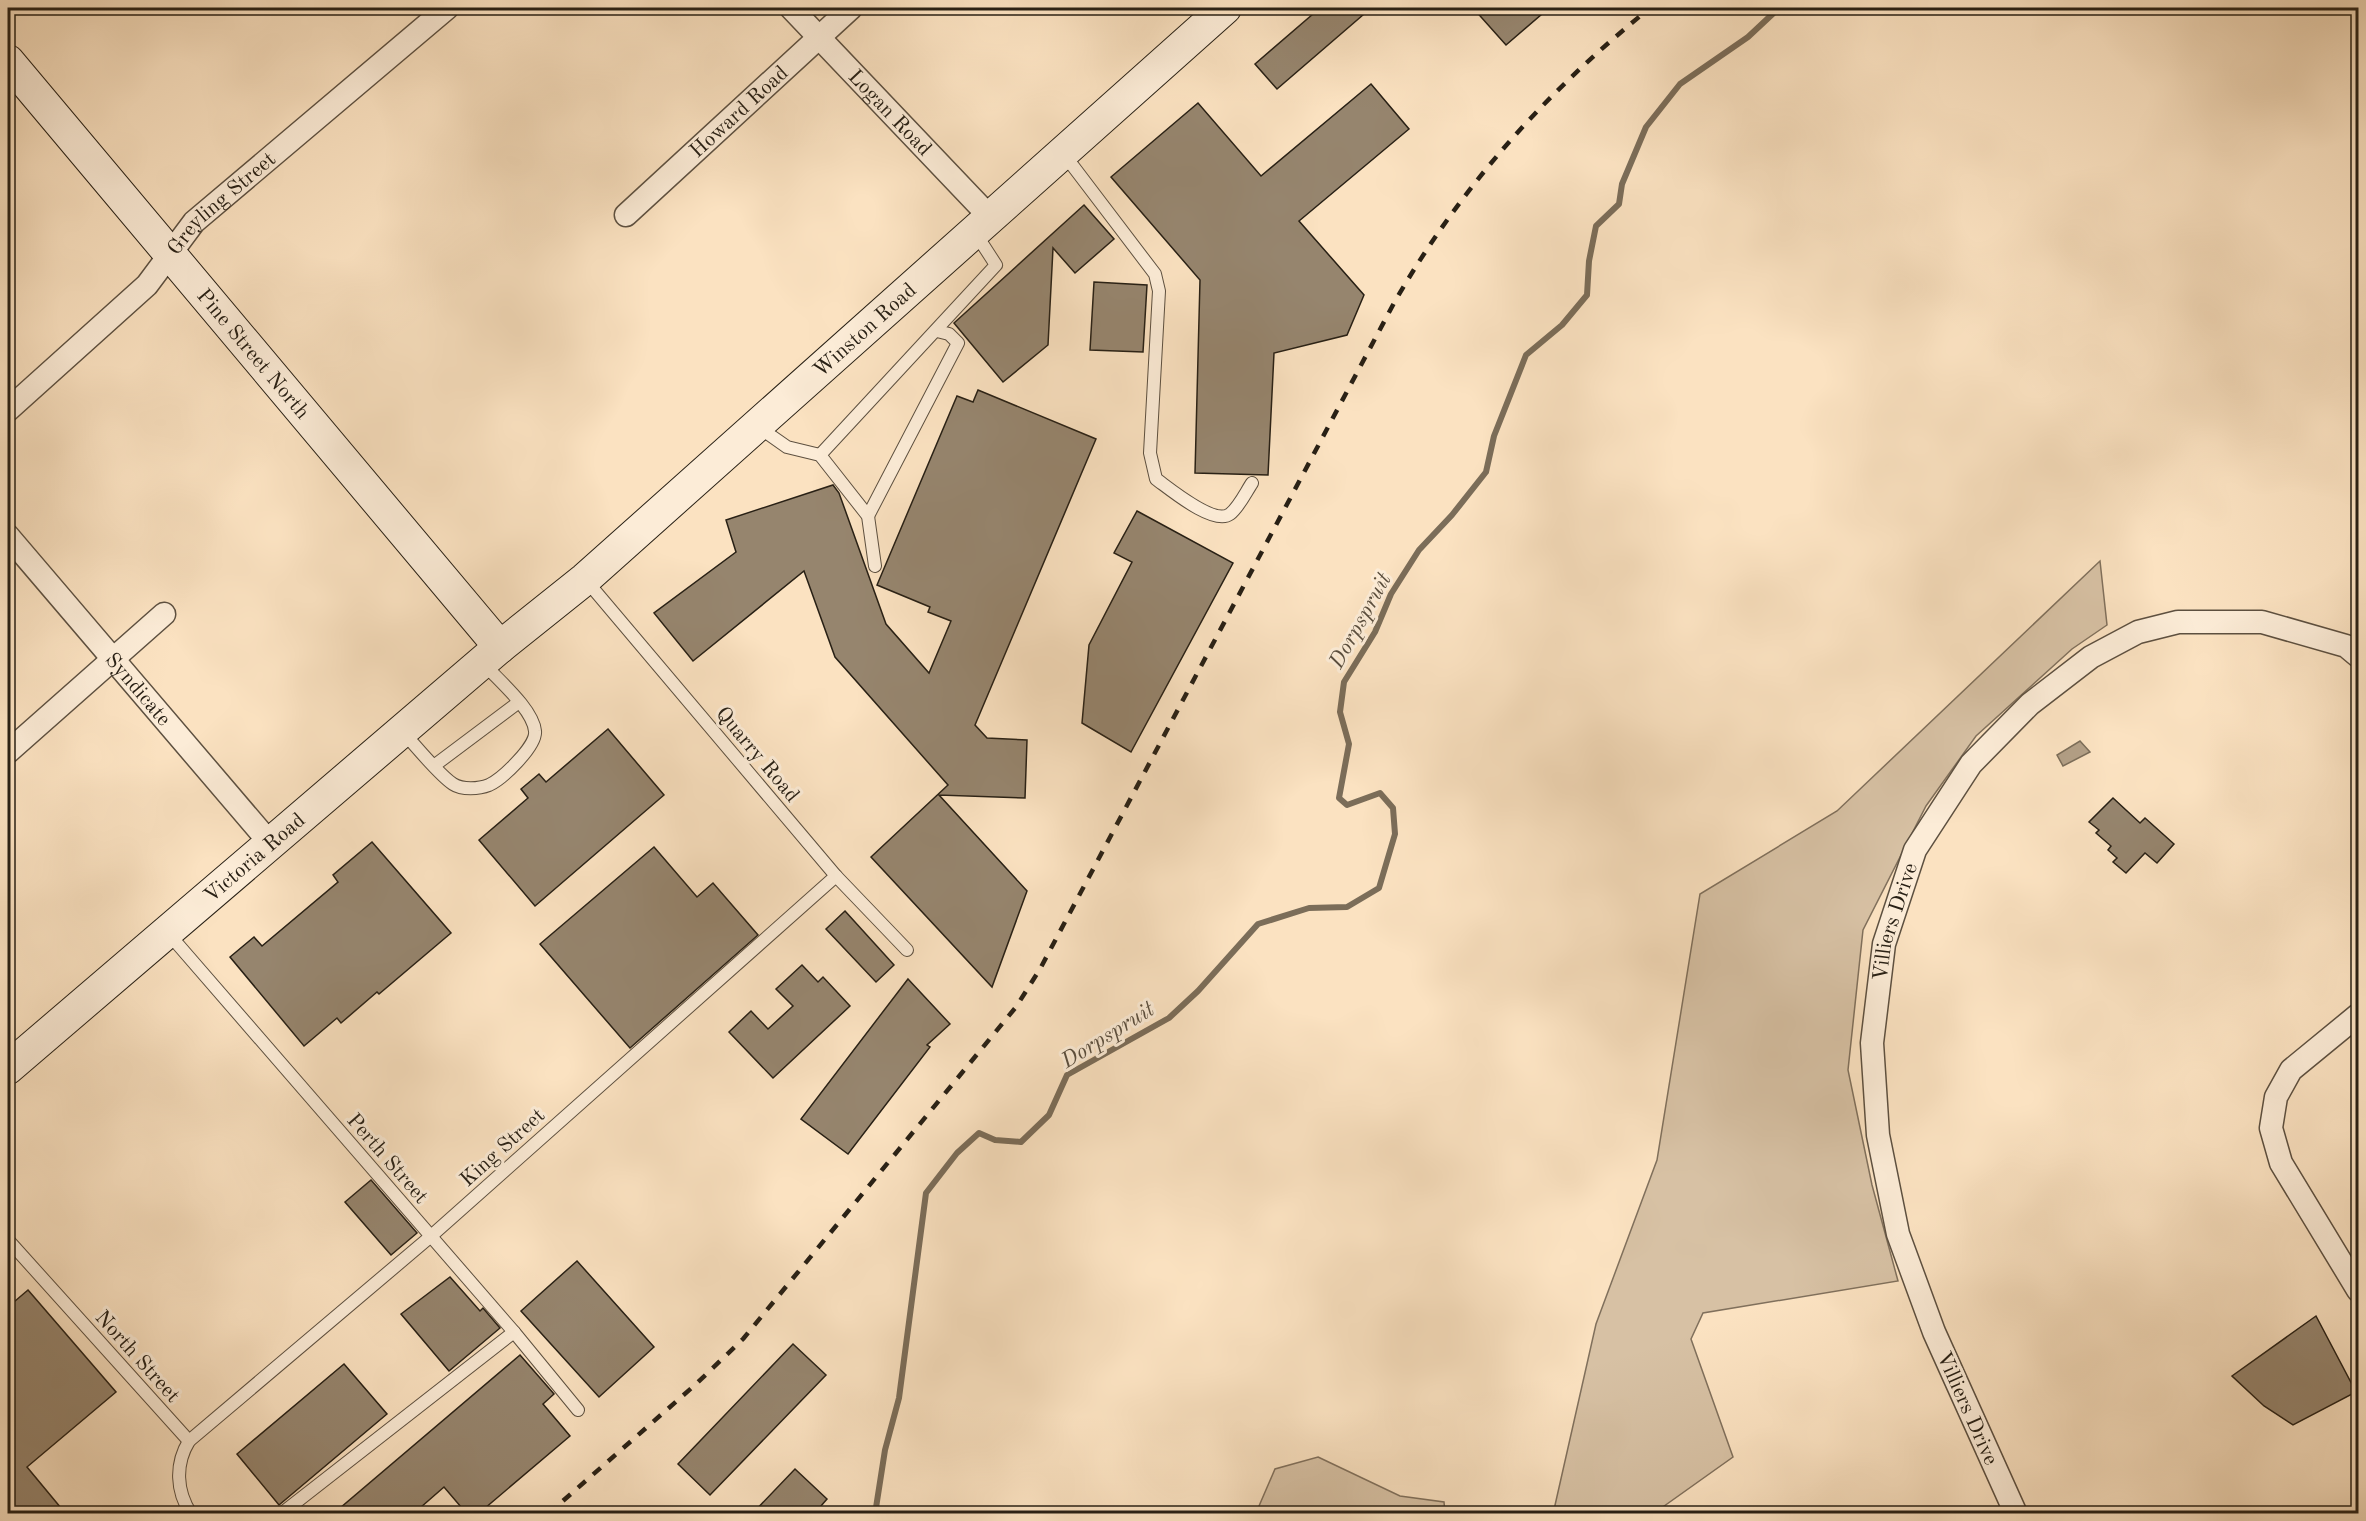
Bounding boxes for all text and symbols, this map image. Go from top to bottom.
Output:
street label: Howard Road [687,62,793,163]
street label: Logan Road [844,66,935,161]
street label: Greyling Street [164,149,280,259]
street label: Winston Road [810,280,921,382]
street label: Pine Street North [192,286,313,423]
water label: Dorpspruit [1325,569,1396,673]
street label: Syndicate [101,649,174,730]
street label: Quarry Road [711,703,803,807]
street label: Victoria Road [201,810,310,907]
street label: Villiers Drive [1871,861,1922,982]
water label: Dorpspruit [1057,998,1159,1074]
street label: King Street [457,1105,549,1191]
street label: Perth Street [342,1110,431,1208]
street label: North Street [90,1307,183,1407]
street label: Villiers Drive [1932,1349,2001,1468]

